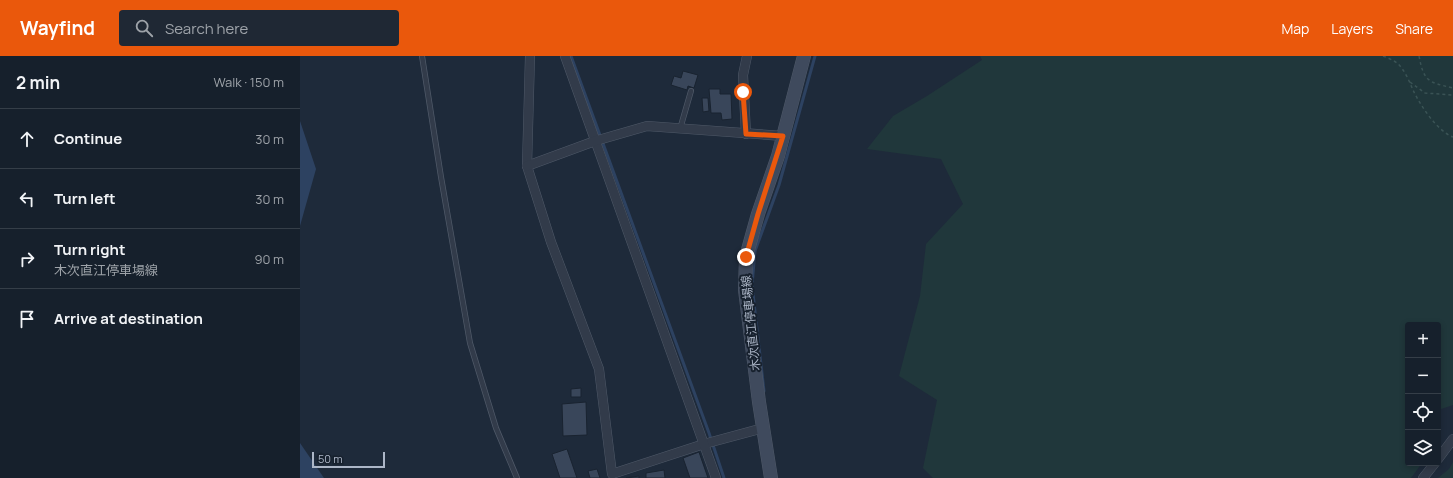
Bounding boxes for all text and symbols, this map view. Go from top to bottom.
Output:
search box [119,10,399,46]
text: Wayfind [20,15,95,41]
icon: search [133,17,155,39]
text: Search here [165,18,248,39]
text: Map [1281,19,1309,38]
text: Layers [1331,19,1373,38]
text: Share [1395,19,1433,38]
text: 2 min [16,71,60,94]
text: Walk · 150 m [213,73,284,91]
route start [734,83,752,101]
icon: ahead [16,128,38,150]
text: Continue [54,128,122,149]
text: 30 m [255,130,284,148]
icon: left [16,188,38,210]
text: Turn left [54,188,116,209]
text: 30 m [255,190,284,208]
text: Turn right [54,239,125,260]
icon: right [16,248,38,270]
route end [737,248,755,266]
text: 90 m [254,250,284,268]
text: 木次直江停車場線 [54,261,158,279]
street label: 木次直江停車場線 [737,274,764,372]
icon: arrive [16,308,38,330]
text: Arrive at destination [54,308,203,329]
map controls [1405,322,1441,466]
button: + [1405,322,1441,358]
button: − [1405,358,1441,394]
button: locate [1405,394,1441,430]
button: layers [1405,430,1441,466]
scale bar [312,450,385,469]
text: 50 m [318,451,343,466]

